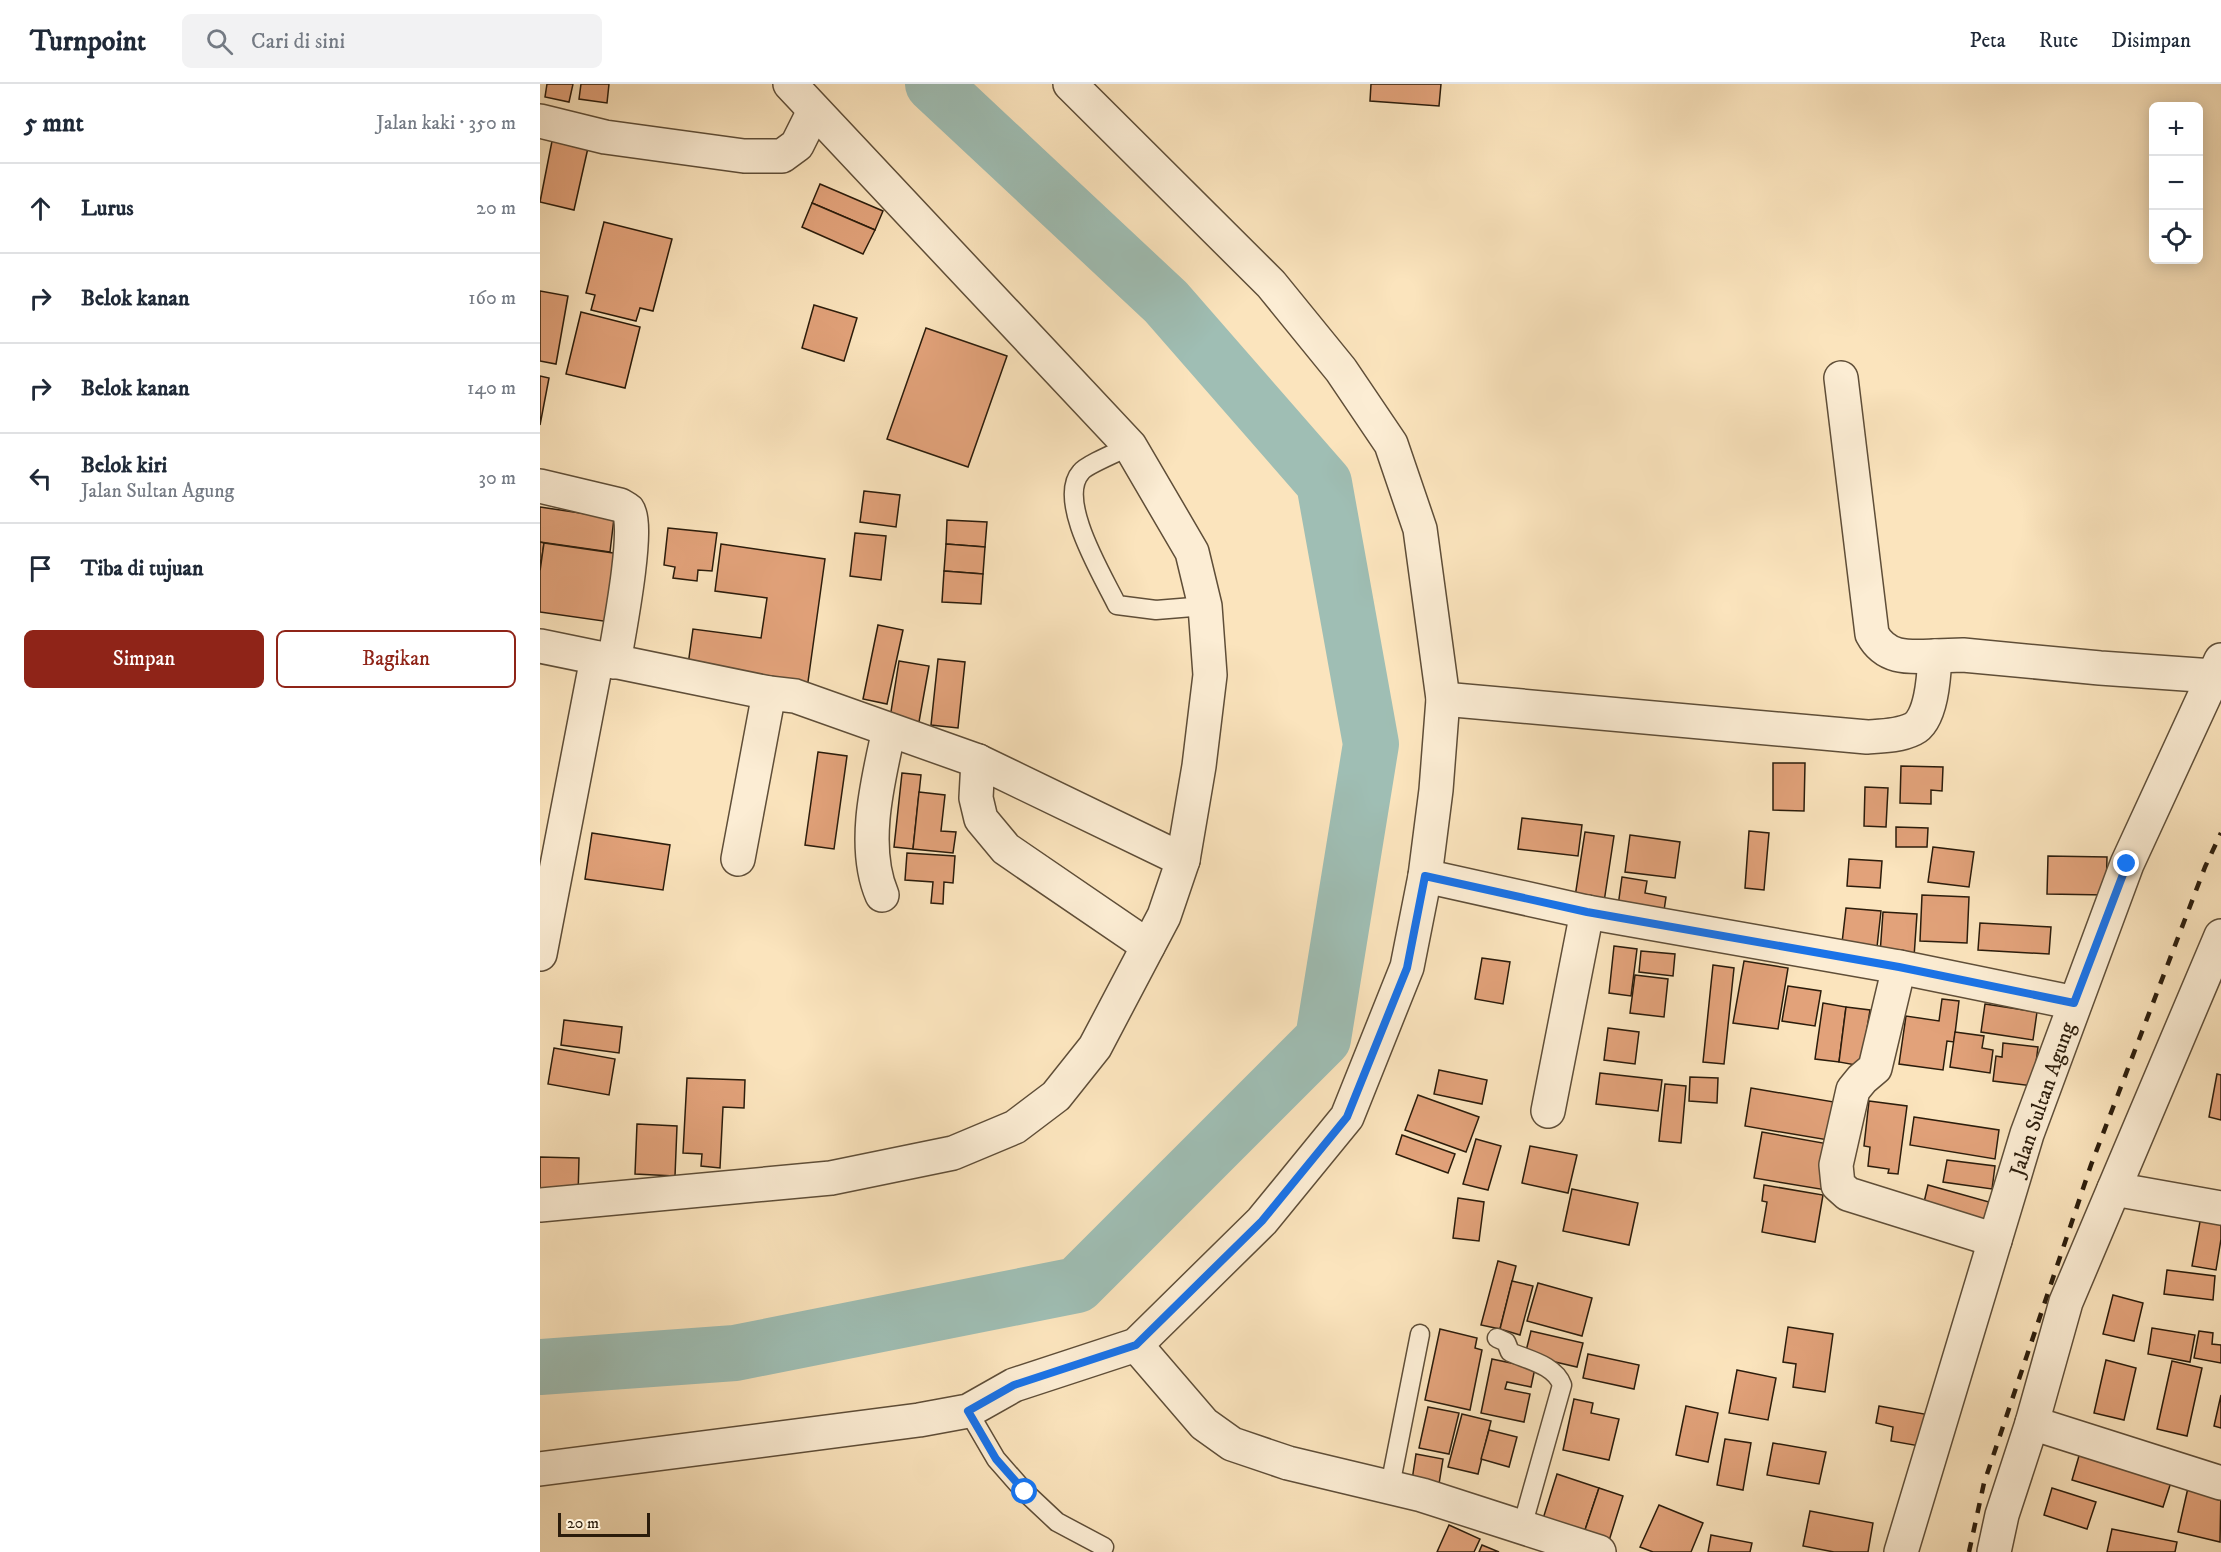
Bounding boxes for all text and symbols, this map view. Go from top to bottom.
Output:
search box [182,14,602,68]
text: Turnpoint [30,24,146,59]
icon: search [203,25,236,58]
text: Cari di sini [251,28,345,55]
text: Peta [1970,28,2006,54]
text: Rute [2039,28,2078,54]
text: Disimpan [2111,28,2191,54]
map controls [2149,102,2203,264]
button: + [2149,102,2203,156]
text: 5 mnt [24,107,84,140]
text: Jalan kaki · 350 m [376,111,516,136]
button: − [2149,156,2203,210]
icon: ahead [24,192,57,225]
text: Lurus [81,195,134,222]
text: 20 m [476,196,516,221]
button: locate [2149,210,2203,264]
icon: right [24,282,57,315]
text: Belok kanan [81,285,189,312]
text: 160 m [468,286,516,311]
icon: right [24,372,57,405]
text: Belok kanan [81,375,189,402]
text: 140 m [467,376,516,401]
text: Belok kiri [81,452,167,479]
icon: left [24,462,57,495]
text: 30 m [478,466,516,491]
text: Jalan Sultan Agung [81,479,234,504]
icon: arrive [24,552,57,585]
text: Tiba di tujuan [81,555,203,582]
button: Simpan [24,630,264,688]
button: Bagikan [276,630,516,688]
route end [2113,850,2139,876]
street label: Jalan Sultan Agung [2004,1018,2082,1182]
route start [1011,1478,1037,1504]
scale bar [558,1510,650,1538]
text: 20 m [567,1513,599,1533]

